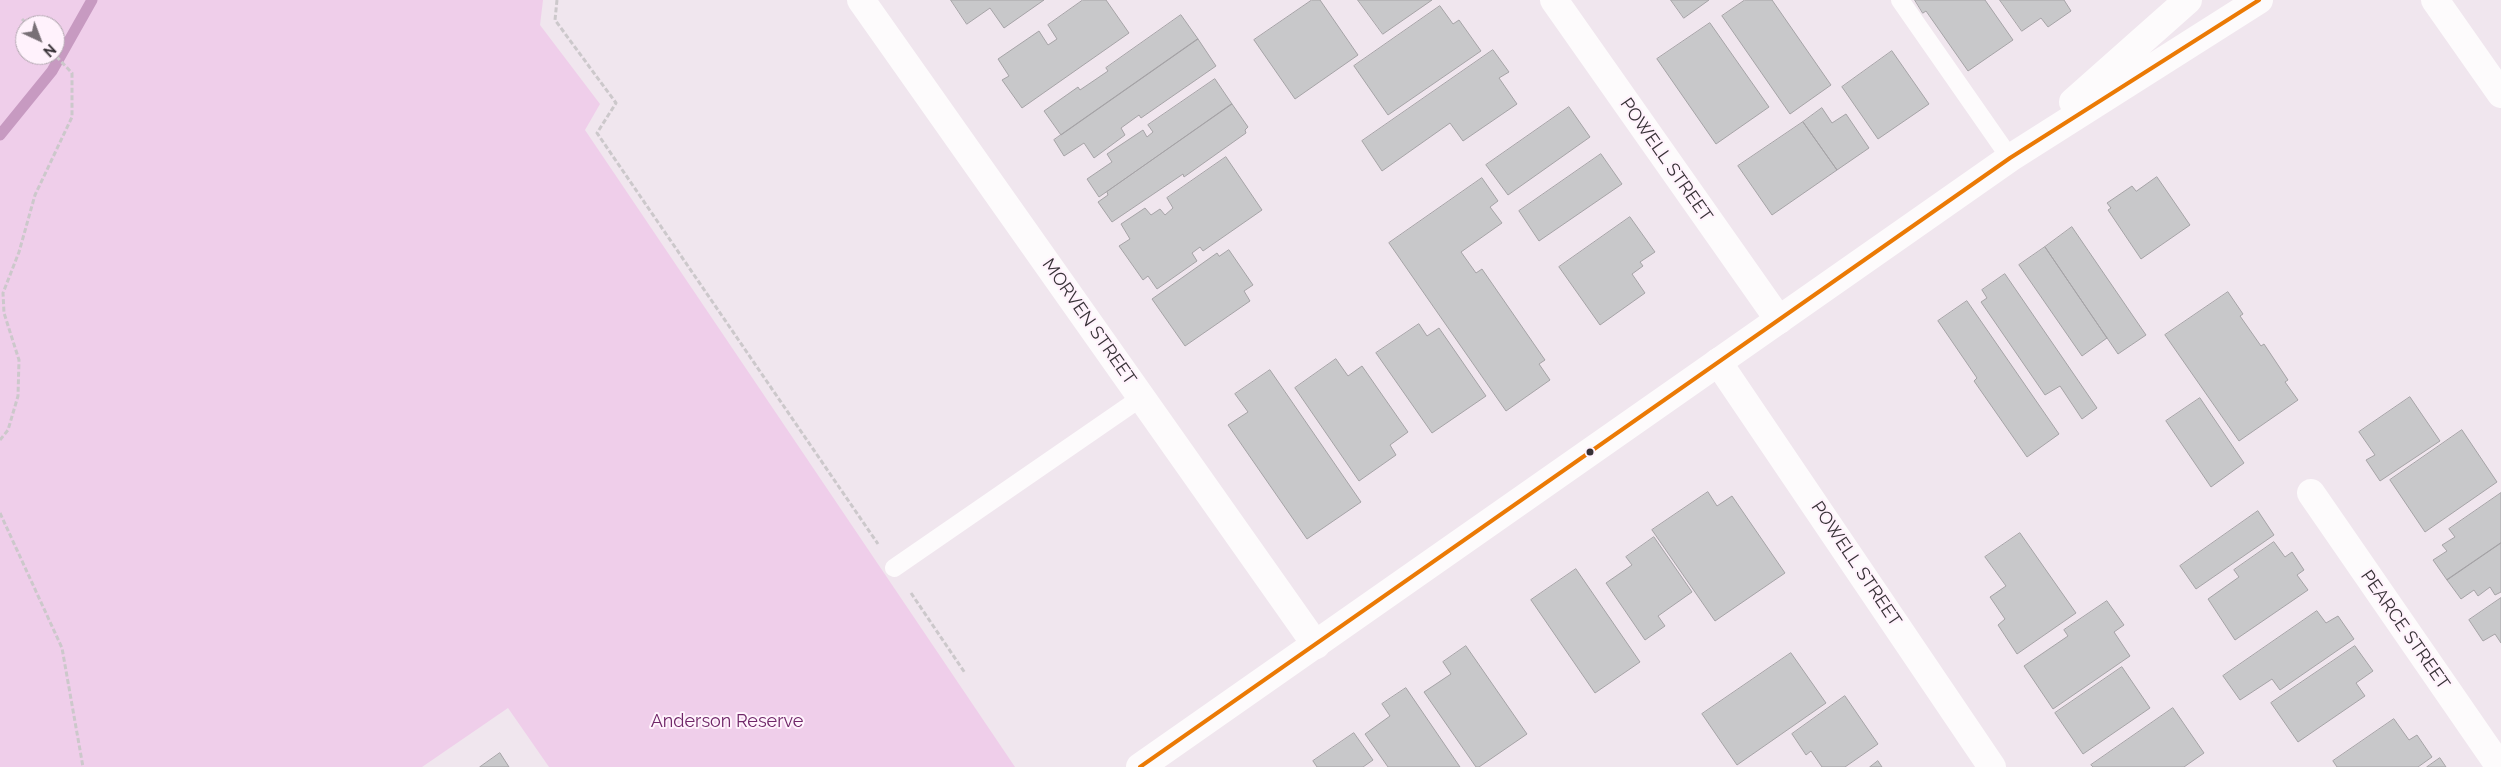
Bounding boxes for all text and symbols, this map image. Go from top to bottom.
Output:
north arrow [15,15,65,65]
text: N [40,41,59,60]
street label: POWELL STREET [1615,94,1717,226]
street label: MORVEN STREET [1037,255,1141,389]
unlabelled marker [1585,447,1595,457]
street label: POWELL STREET [1806,497,1906,631]
street label: PEARCE STREET [2356,566,2454,694]
park label: Anderson Reserve [651,711,803,733]

